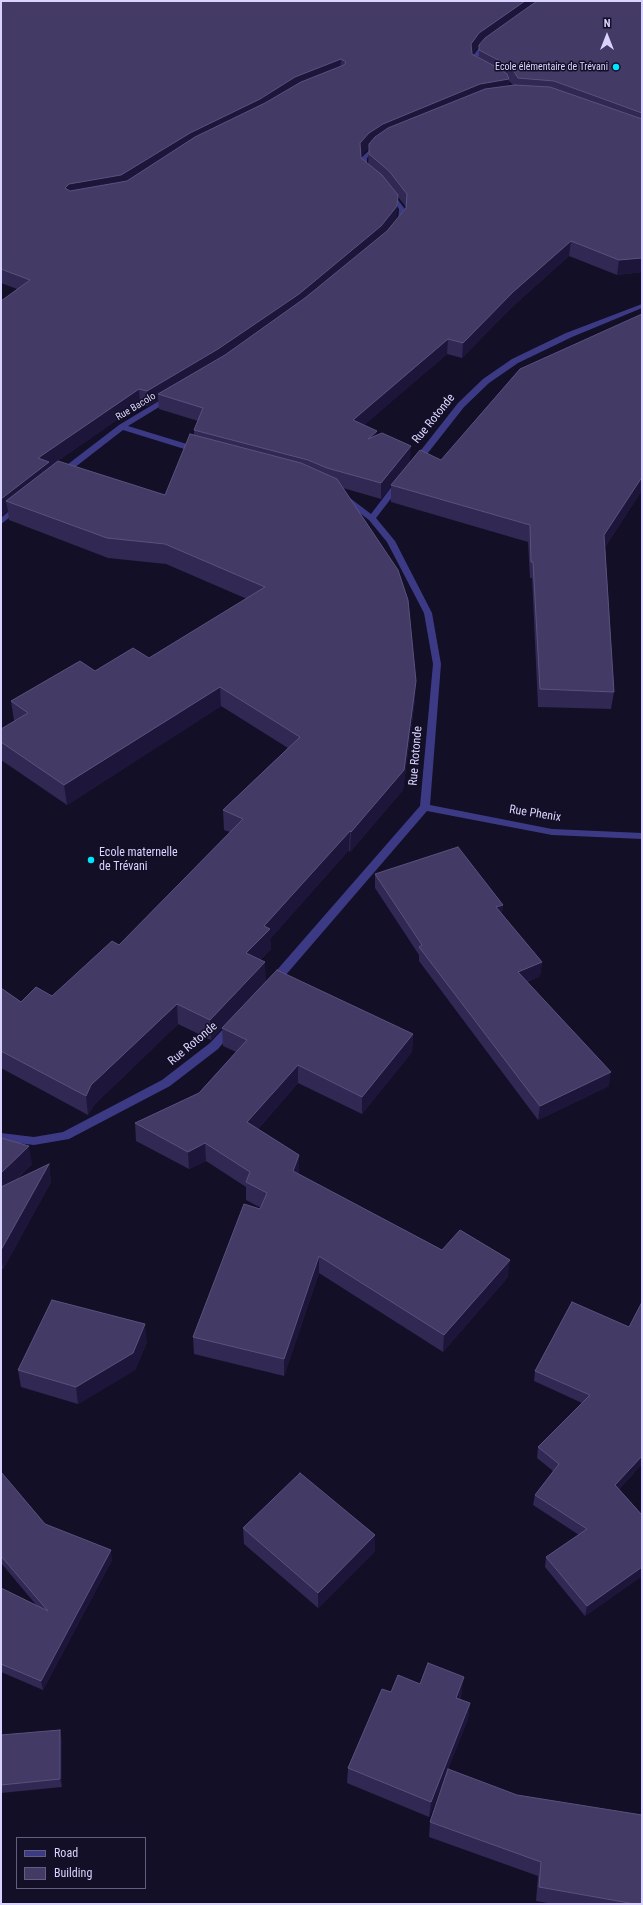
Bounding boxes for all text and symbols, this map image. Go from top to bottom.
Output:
north arrow [587,16,627,56]
text: N [604,17,610,30]
place label: Ecole élémentaire de Trévani [495,61,608,73]
marker: Ecole élémentaire de Trévani [611,62,621,72]
street label: Rue Bacolo [114,390,158,424]
street label: Rue Rotonde [410,391,458,447]
street label: Rue Rotonde [406,726,426,786]
street label: Rue Phenix [508,803,562,825]
place label: Ecole maternelle de Trévani [99,846,178,874]
marker: Ecole maternelle de Trévani [86,855,96,865]
street label: Rue Rotonde [165,1019,221,1069]
legend [16,1837,146,1889]
text: Road [54,1846,78,1860]
text: Building [54,1866,92,1880]

